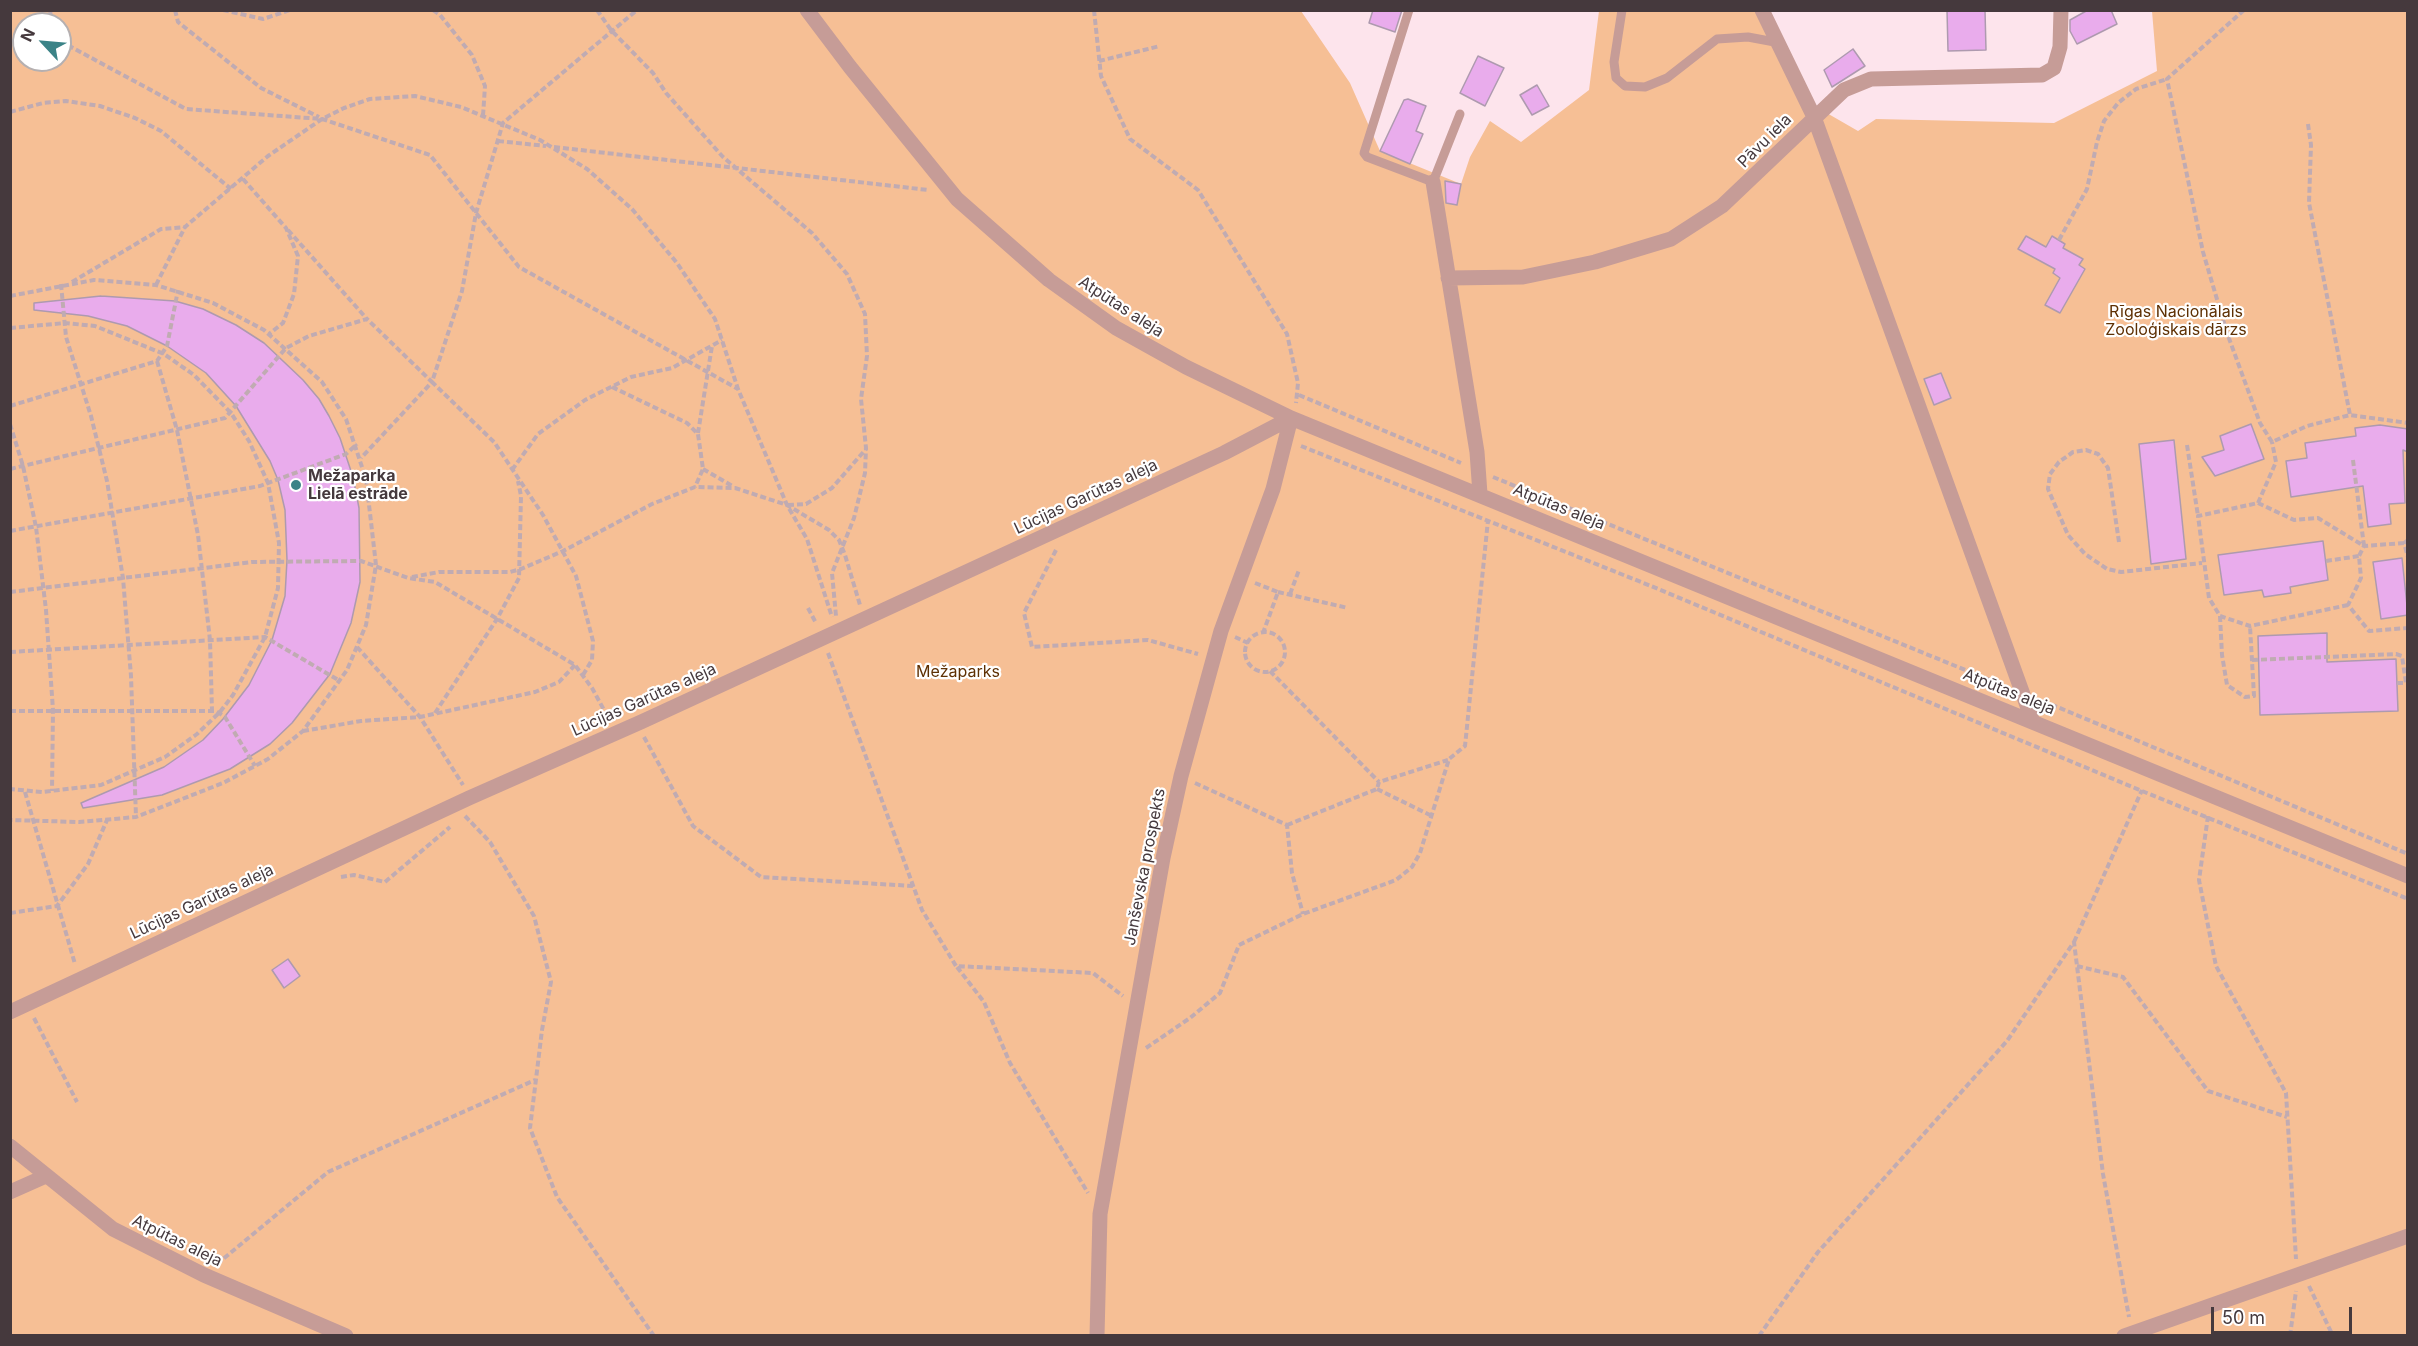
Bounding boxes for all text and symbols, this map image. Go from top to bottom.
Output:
north arrow [12,12,72,72]
text: N [16,25,39,45]
street label: Pāvu iela [1734,110,1796,172]
street label: Atpūtas aleja [1075,272,1167,342]
park label: Rīgas Nacionālais Zooloģiskais dārzs [2105,302,2247,340]
street label: Lūcijas Garūtas aleja [1011,455,1161,539]
place label: Mežaparka Lielā estrāde [308,466,408,504]
marker: Mežaparka Lielā estrāde [289,478,303,492]
street label: Atpūtas aleja [1510,480,1608,534]
street label: Lūcijas Garūtas aleja [569,659,719,741]
park label: Mežaparks [916,662,1000,682]
street label: Atpūtas aleja [1960,665,2058,719]
street label: Janševska prospekts [1120,787,1170,947]
street label: Lūcijas Garūtas aleja [127,860,277,944]
street label: Atpūtas aleja [129,1211,225,1271]
scale bar [2214,1295,2355,1333]
text: 50 m [2222,1307,2265,1328]

